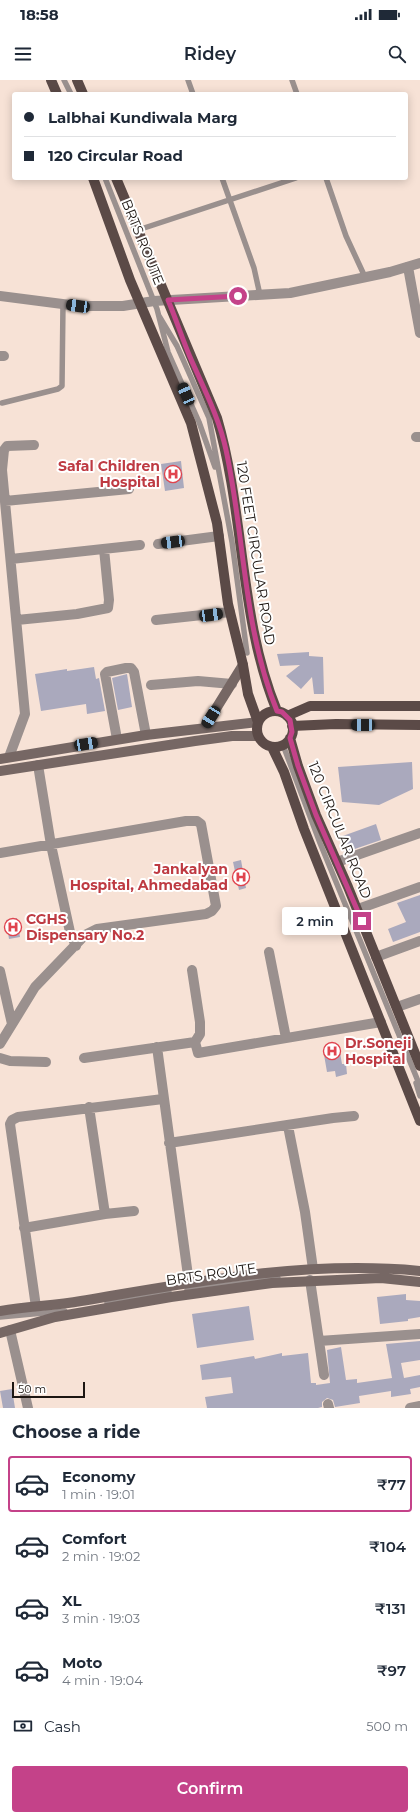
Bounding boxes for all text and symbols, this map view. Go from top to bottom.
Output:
text: 18:58 [20,5,59,24]
icon: menu [12,43,34,65]
text: Ridey [184,43,236,65]
icon: search [386,43,408,65]
text: Lalbhai Kundiwala Marg [48,108,238,127]
text: 120 Circular Road [48,146,183,165]
street label: BRTS ROUTE [118,196,168,288]
route start [229,287,247,305]
car [65,298,91,314]
car [176,381,196,407]
place label: Safal Children Hospital [58,457,160,491]
street label: 120 FEET CIRCULAR ROAD [233,460,279,646]
hospital icon: Safal Children Hospital [163,464,183,484]
car [160,535,186,549]
car [198,607,224,623]
car [200,704,222,730]
car [351,719,375,731]
car [73,736,99,752]
street label: 120 CIRCULAR ROAD [304,759,376,901]
place label: Jankalyan Hospital, Ahmedabad [70,860,228,894]
hospital icon: Jankalyan Hospital, Ahmedabad [231,867,251,887]
callout: 2 min [282,907,348,935]
place label: CGHS Dispensary No.2 [26,910,144,944]
route end [353,912,371,930]
text: 2 min [296,913,334,929]
hospital icon: CGHS Dispensary No.2 [3,917,23,937]
place label: Dr.Soneji Hospital [345,1034,411,1068]
hospital icon: Dr.Soneji Hospital [322,1041,342,1061]
street label: BRTS ROUTE [165,1259,257,1289]
scale bar [12,1380,85,1399]
text: 50 m [18,1382,46,1396]
text: Choose a ride [12,1421,140,1443]
icon: car [14,1466,50,1502]
text: Economy [62,1467,135,1486]
text: ₹77 [377,1475,406,1494]
text: 1 min · 19:01 [62,1486,135,1502]
icon: car [14,1528,50,1564]
text: Comfort [62,1529,127,1548]
text: ₹104 [369,1537,406,1556]
text: 2 min · 19:02 [62,1548,140,1564]
icon: car [14,1590,50,1626]
text: XL [62,1591,81,1610]
text: ₹131 [375,1599,406,1618]
text: 3 min · 19:03 [62,1610,140,1626]
icon: car [14,1652,50,1688]
text: Moto [62,1653,102,1672]
text: ₹97 [377,1661,406,1680]
text: 4 min · 19:04 [62,1672,143,1688]
icon: cash [12,1715,34,1737]
text: Cash [44,1717,81,1736]
text: 500 m [366,1718,408,1734]
button: Confirm [12,1766,408,1812]

